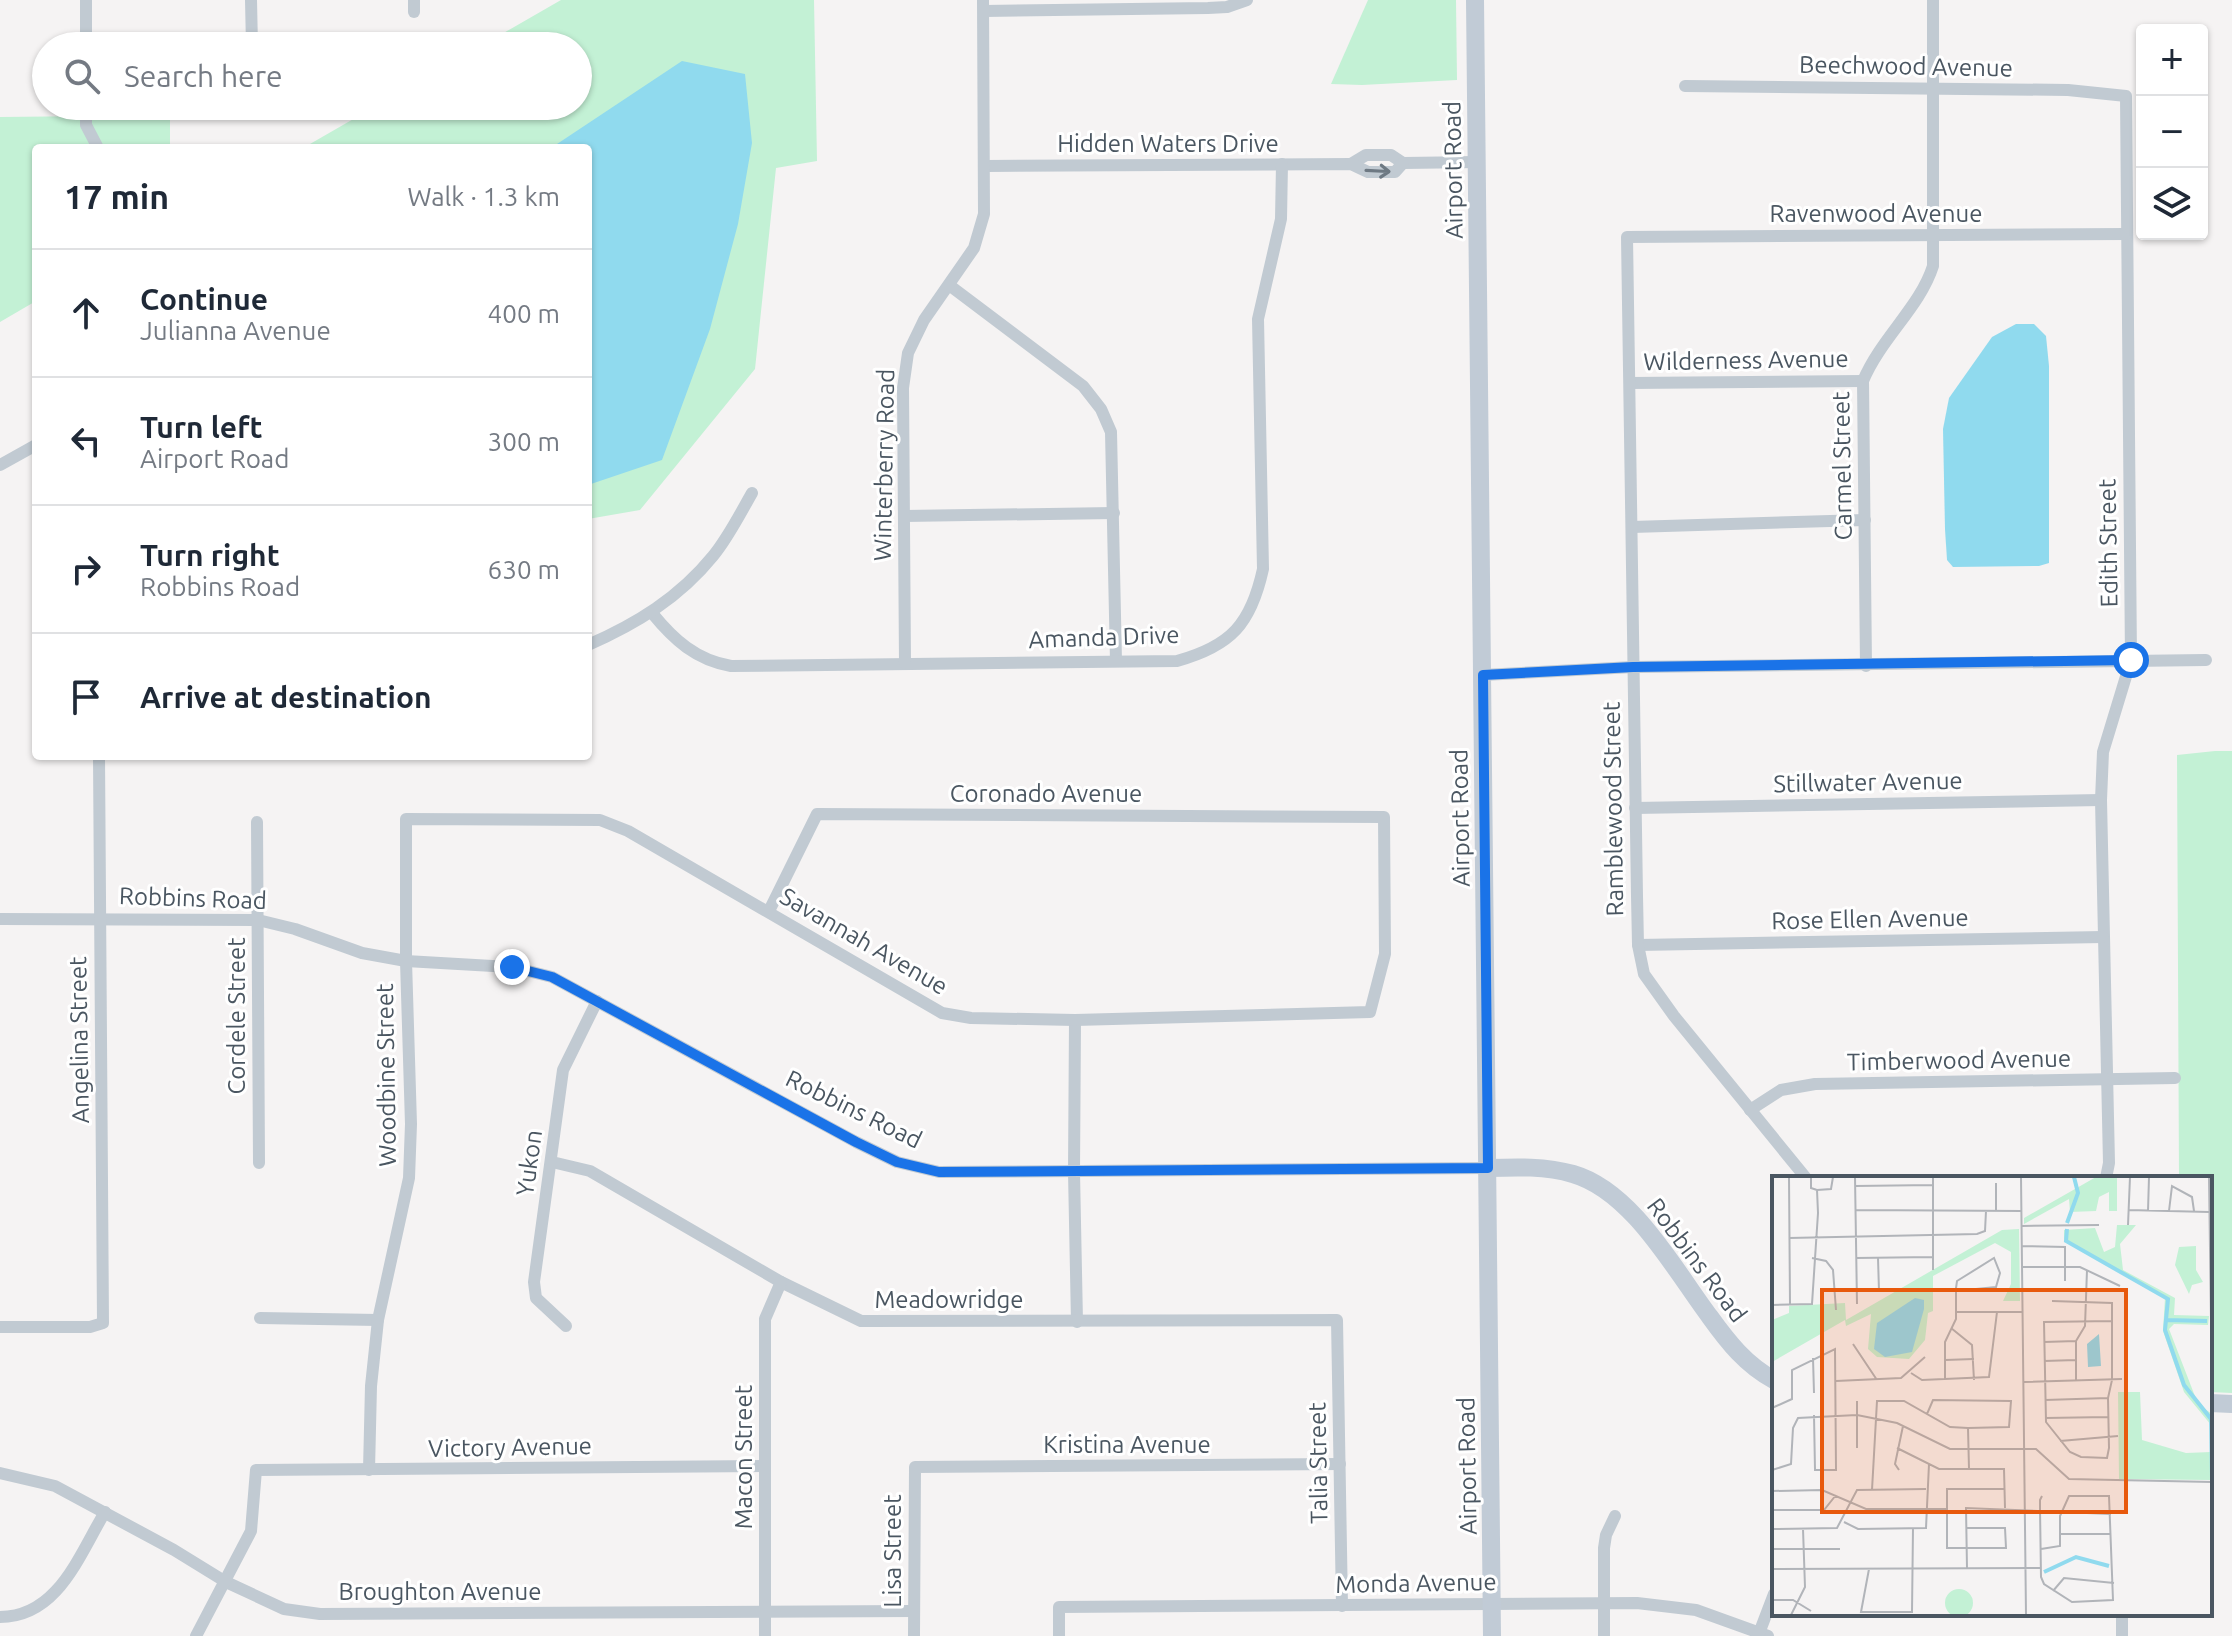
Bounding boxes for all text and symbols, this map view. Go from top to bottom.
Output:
map controls [2136,24,2208,240]
button: + [2136,24,2208,96]
search box [32,32,592,120]
street label: Beechwood Avenue [1799,51,2013,81]
icon: search [60,54,104,98]
text: Search here [124,59,283,93]
button: − [2136,96,2208,168]
street label: Airport Road [1438,101,1468,239]
street label: Hidden Waters Drive [1057,130,1279,157]
one-way arrow [1364,164,1391,179]
button: layers [2136,168,2208,240]
text: 17 min [64,177,169,215]
text: Walk · 1.3 km [408,182,560,211]
street label: Ravenwood Avenue [1770,200,1982,227]
text: Continue [140,282,268,316]
icon: ahead [64,291,108,335]
text: 400 m [488,299,560,328]
text: Julianna Avenue [140,316,331,345]
street label: Wilderness Avenue [1643,345,1849,375]
street label: Winterberry Road [869,369,899,561]
street label: Carmel Street [1827,391,1857,541]
text: Turn left [140,410,262,444]
icon: left [64,419,108,463]
text: 300 m [488,427,560,456]
text: Airport Road [140,444,289,473]
street label: Edith Street [2093,478,2123,608]
text: Turn right [140,538,280,572]
icon: right [64,547,108,591]
text: 630 m [488,555,560,584]
text: Robbins Road [140,572,300,601]
street label: Amanda Drive [1028,621,1180,653]
route start [2113,642,2149,678]
icon: arrive [64,675,108,719]
text: Arrive at destination [140,680,432,714]
street label: Ramblewood Street [1598,701,1628,917]
street label: Airport Road [1445,749,1475,887]
street label: Stillwater Avenue [1773,767,1963,797]
street label: Coronado Avenue [950,780,1142,807]
street label: Robbins Road [119,882,267,914]
street label: Savannah Avenue [776,882,952,1000]
street label: Rose Ellen Avenue [1771,904,1969,934]
street label: Cordele Street [223,937,250,1095]
route end [494,949,530,985]
street label: Angelina Street [64,956,94,1124]
street label: Woodbine Street [371,983,401,1167]
street label: Timberwood Avenue [1847,1045,2071,1075]
street label: Robbins Road [782,1064,926,1154]
street label: Yukon [511,1128,547,1198]
inset map [1772,1176,2212,1616]
street label: Robbins Road [1642,1193,1752,1327]
street label: Meadowridge [874,1286,1024,1313]
street label: Macon Street [730,1384,757,1529]
street label: Airport Road [1452,1397,1482,1535]
street label: Talia Street [1303,1401,1333,1524]
street label: Kristina Avenue [1043,1431,1211,1458]
street label: Victory Avenue [428,1432,592,1462]
street label: Lisa Street [879,1494,906,1608]
street label: Monda Avenue [1335,1568,1497,1598]
street label: Broughton Avenue [338,1578,542,1605]

